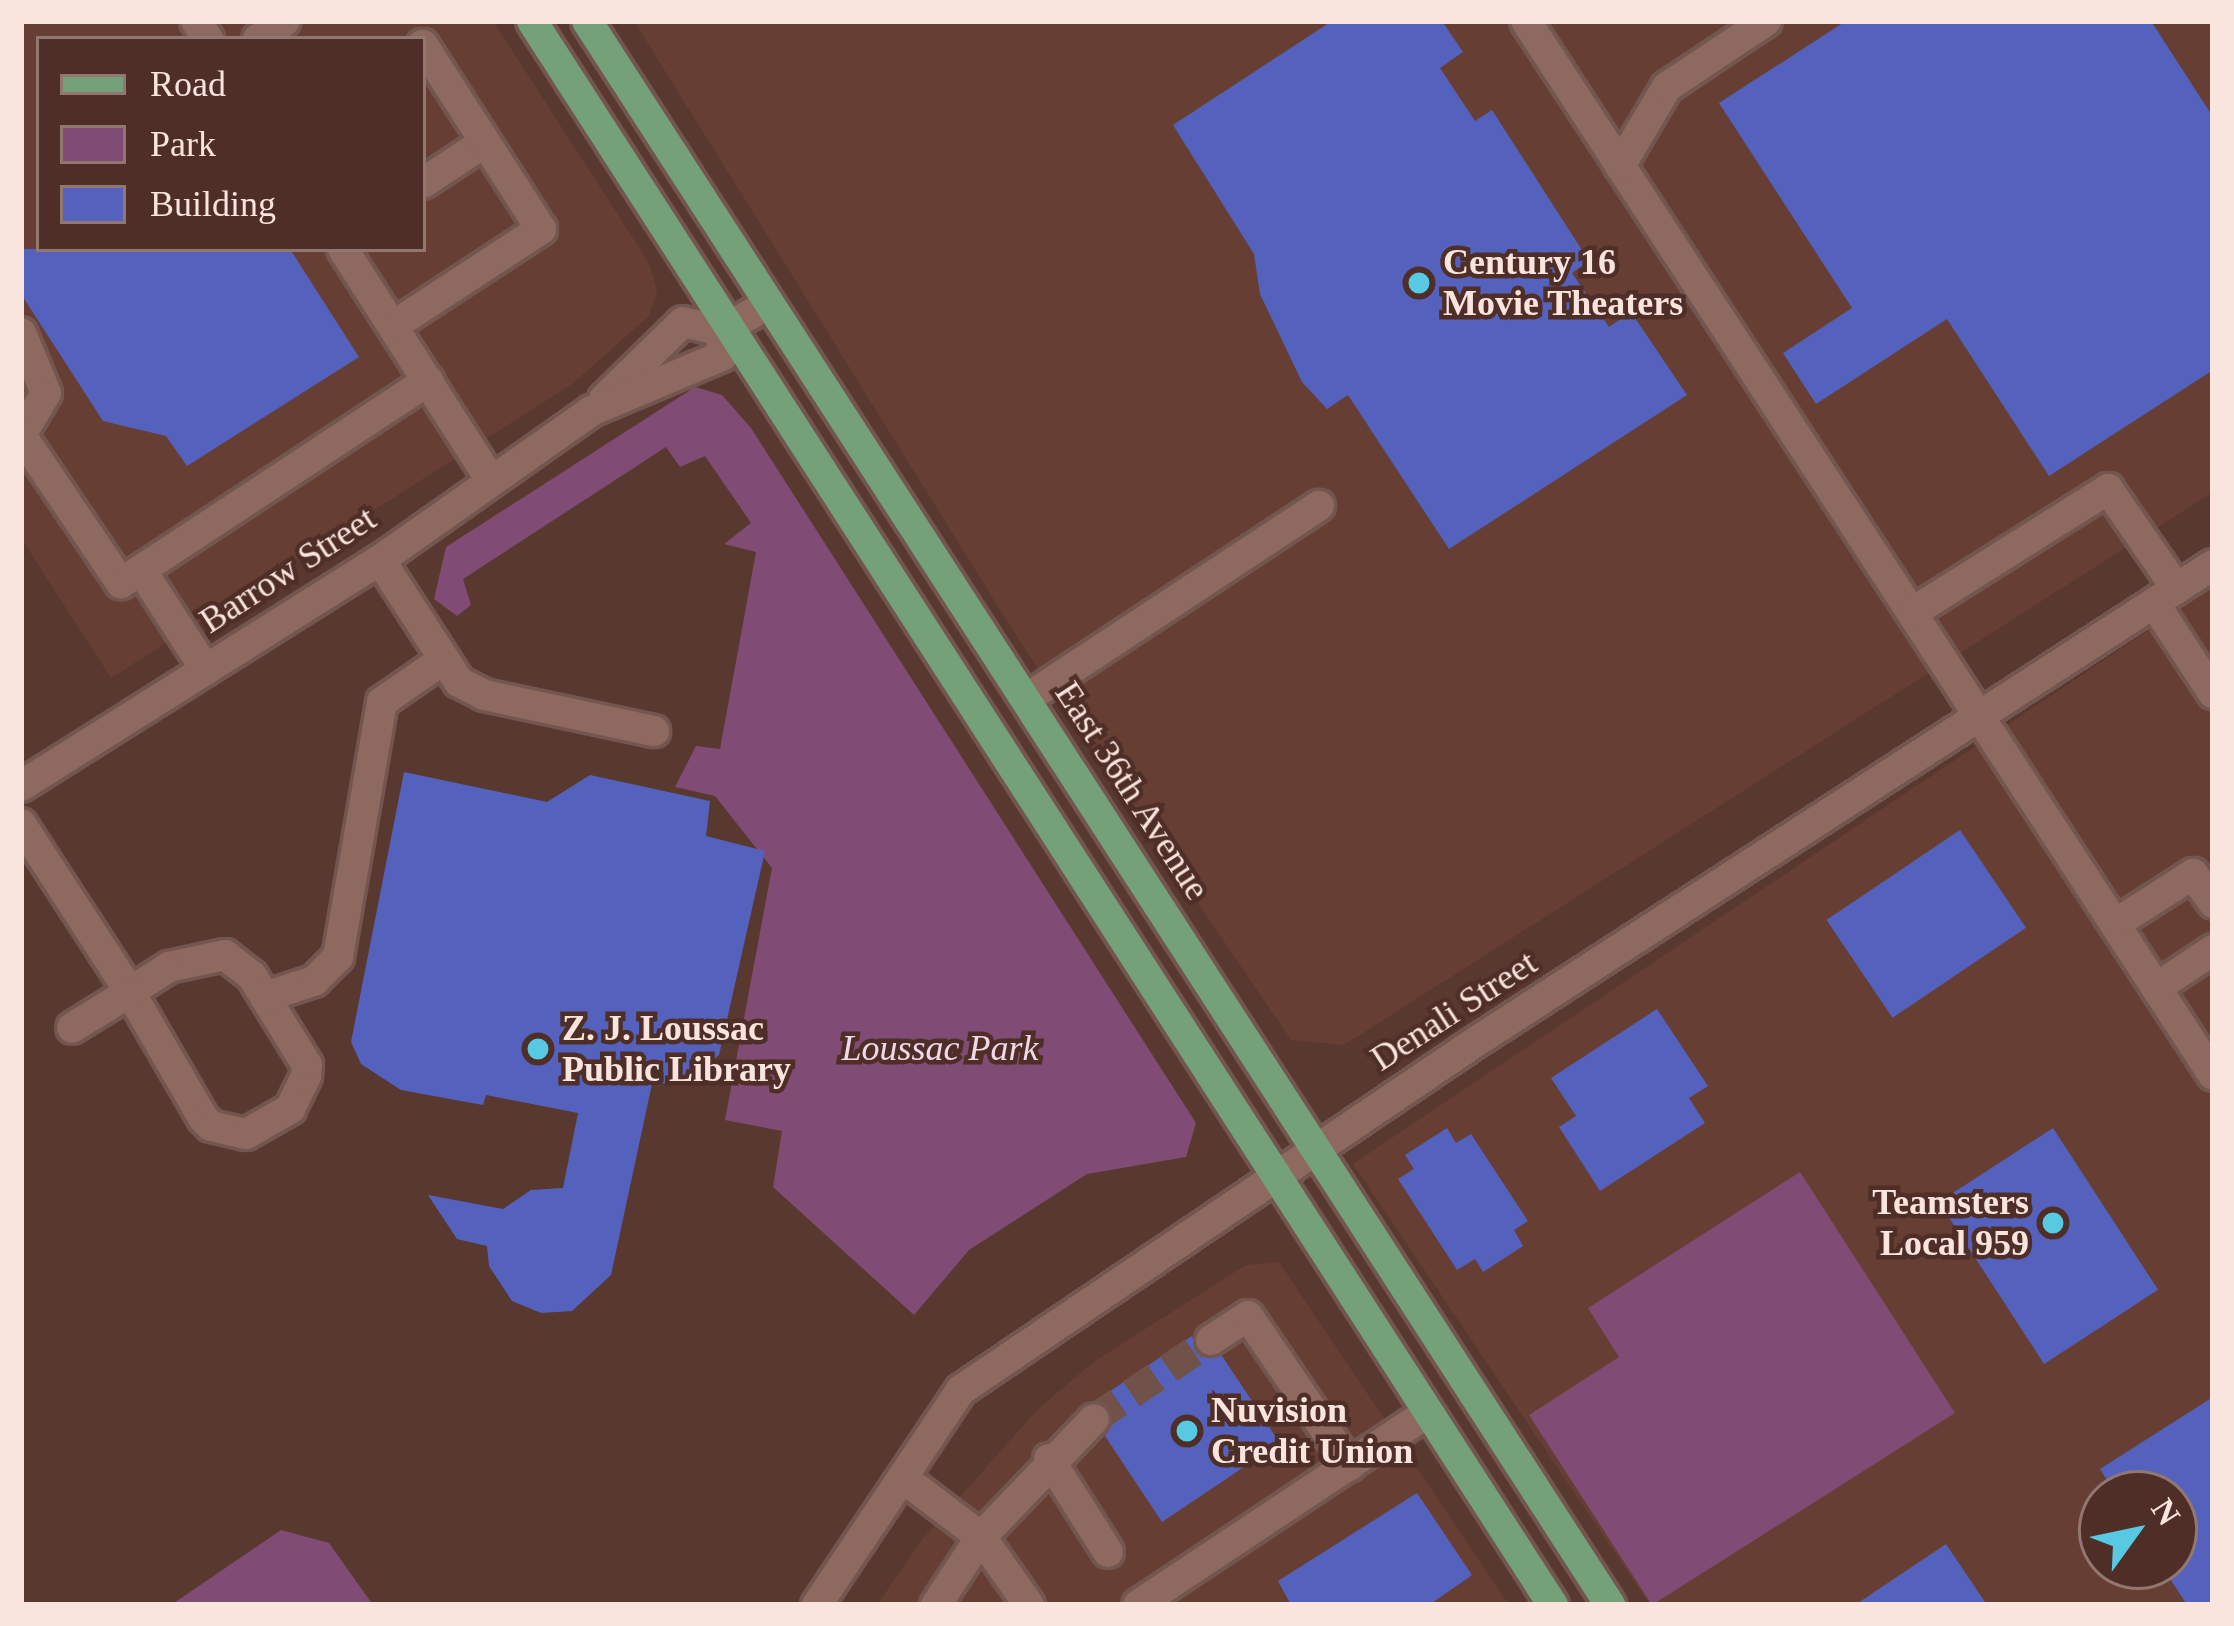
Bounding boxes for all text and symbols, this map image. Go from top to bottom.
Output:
legend [36,36,426,252]
text: Road [150,64,226,104]
text: Park [150,124,216,164]
text: Building [150,184,276,224]
place label: Century 16 Movie Theaters [1443,240,1684,325]
marker: Century 16 Movie Theaters [1406,270,1432,296]
street label: Barrow Street [192,497,384,643]
street label: East 36th Avenue [1045,673,1219,909]
street label: Denali Street [1363,941,1545,1081]
place label: Z. J. Loussac Public Library [562,1006,791,1091]
park label: Loussac Park [842,1027,1038,1071]
marker: Z. J. Loussac Public Library [525,1036,551,1062]
place label: Teamsters Local 959 [1872,1180,2029,1265]
marker: Teamsters Local 959 [2040,1210,2066,1236]
place label: Nuvision Credit Union [1211,1388,1413,1473]
marker: Nuvision Credit Union [1174,1418,1200,1444]
north arrow [2078,1470,2198,1590]
text: N [2144,1492,2187,1532]

